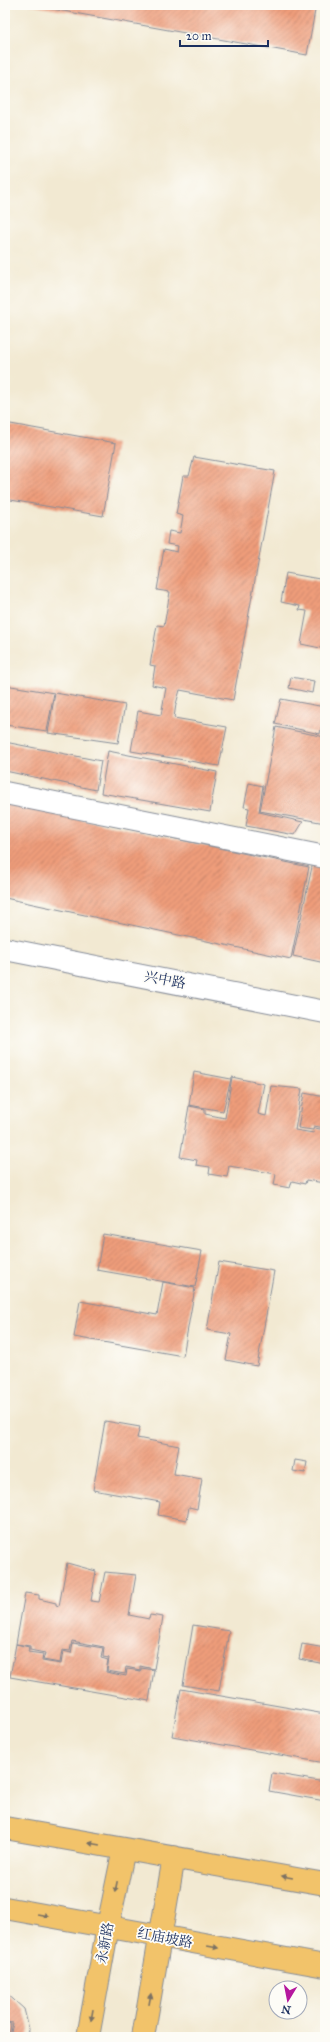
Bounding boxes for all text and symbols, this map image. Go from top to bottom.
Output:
scale bar [180,22,268,48]
text: 20 m [186,29,212,43]
street label: 兴中路 [143,968,187,992]
one-way arrow [88,1841,100,1847]
one-way arrow [281,1874,293,1880]
one-way arrow [113,1881,119,1893]
one-way arrow [37,1912,50,1918]
street label: 永新路 [93,1921,117,1965]
street label: 红庙坡路 [136,1924,194,1952]
one-way arrow [207,1944,219,1950]
north arrow [268,1980,308,2020]
one-way arrow [147,1992,153,2005]
text: N [280,2002,292,2017]
one-way arrow [89,2009,95,2021]

